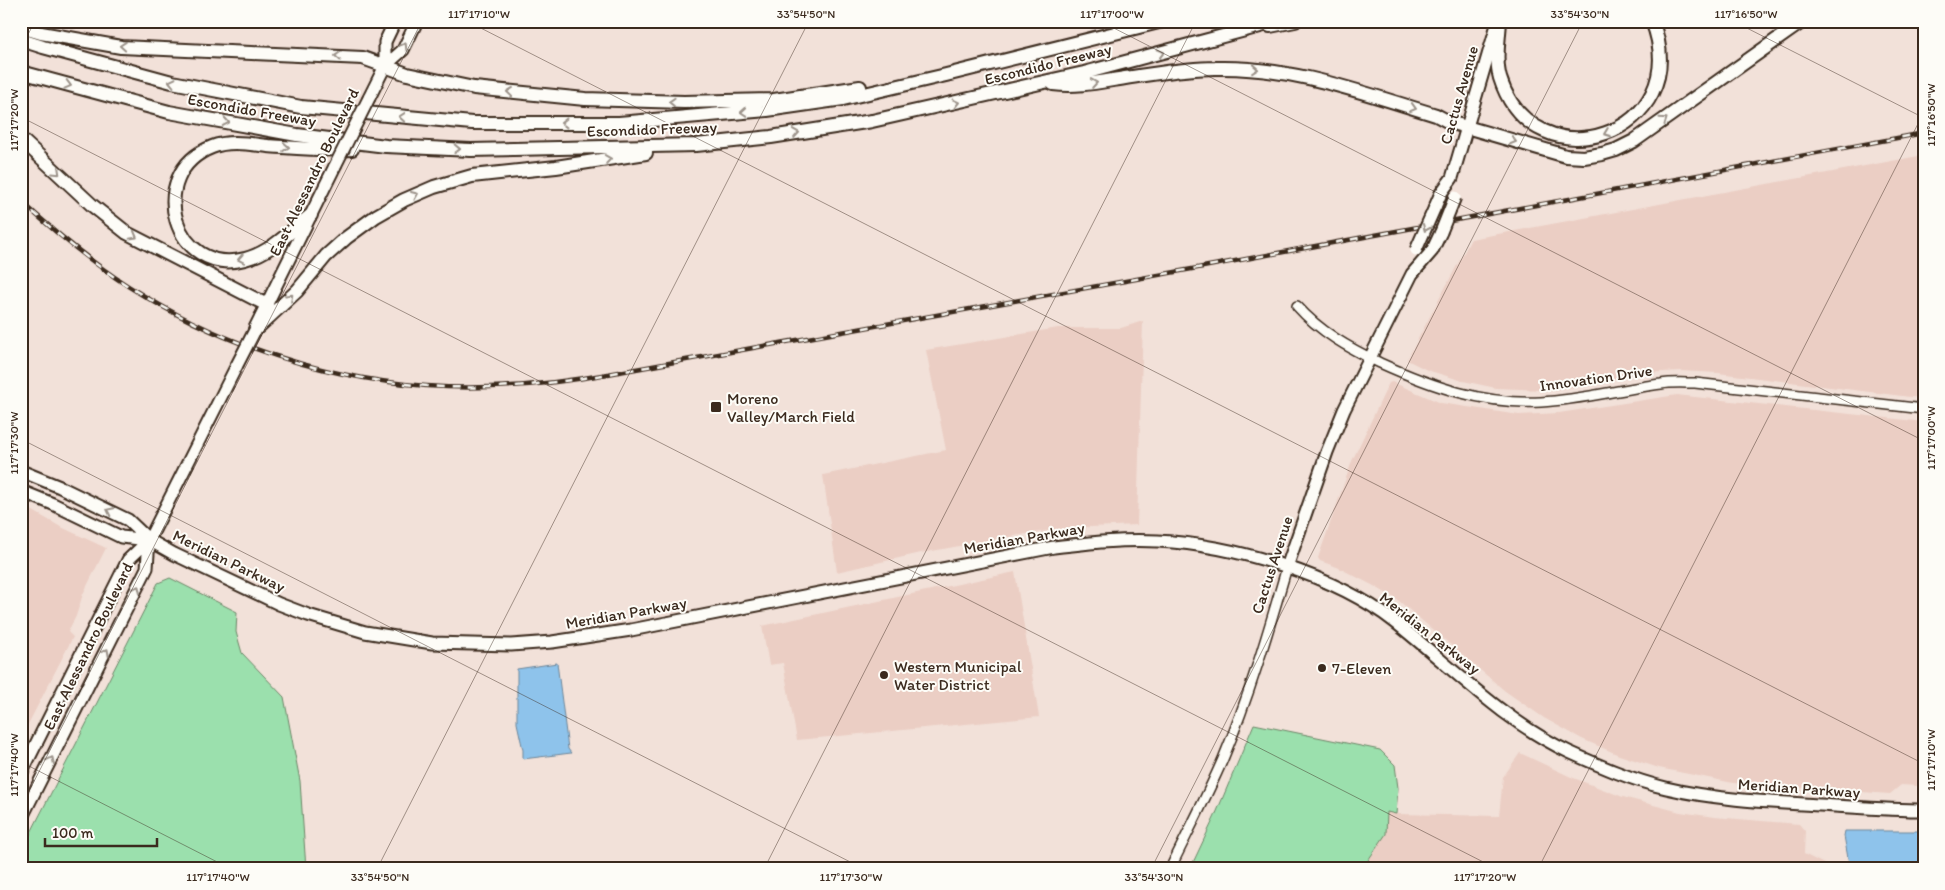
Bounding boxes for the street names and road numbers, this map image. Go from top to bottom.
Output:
street label: Escondido Freeway [983,39,1114,89]
street label: Cactus Avenue [1436,43,1482,147]
street label: East Alessandro Boulevard [265,85,363,259]
street label: Escondido Freeway [186,89,318,131]
street label: Escondido Freeway [587,117,718,141]
street label: Innovation Drive [1538,361,1654,395]
street label: Cactus Avenue [1247,514,1297,616]
street label: Meridian Parkway [962,518,1086,558]
street label: Meridian Parkway [170,526,289,597]
street label: East Alessandro Boulevard [39,559,137,733]
street label: Meridian Parkway [1376,588,1485,679]
street label: Meridian Parkway [564,593,688,633]
street label: Meridian Parkway [1737,774,1861,802]

